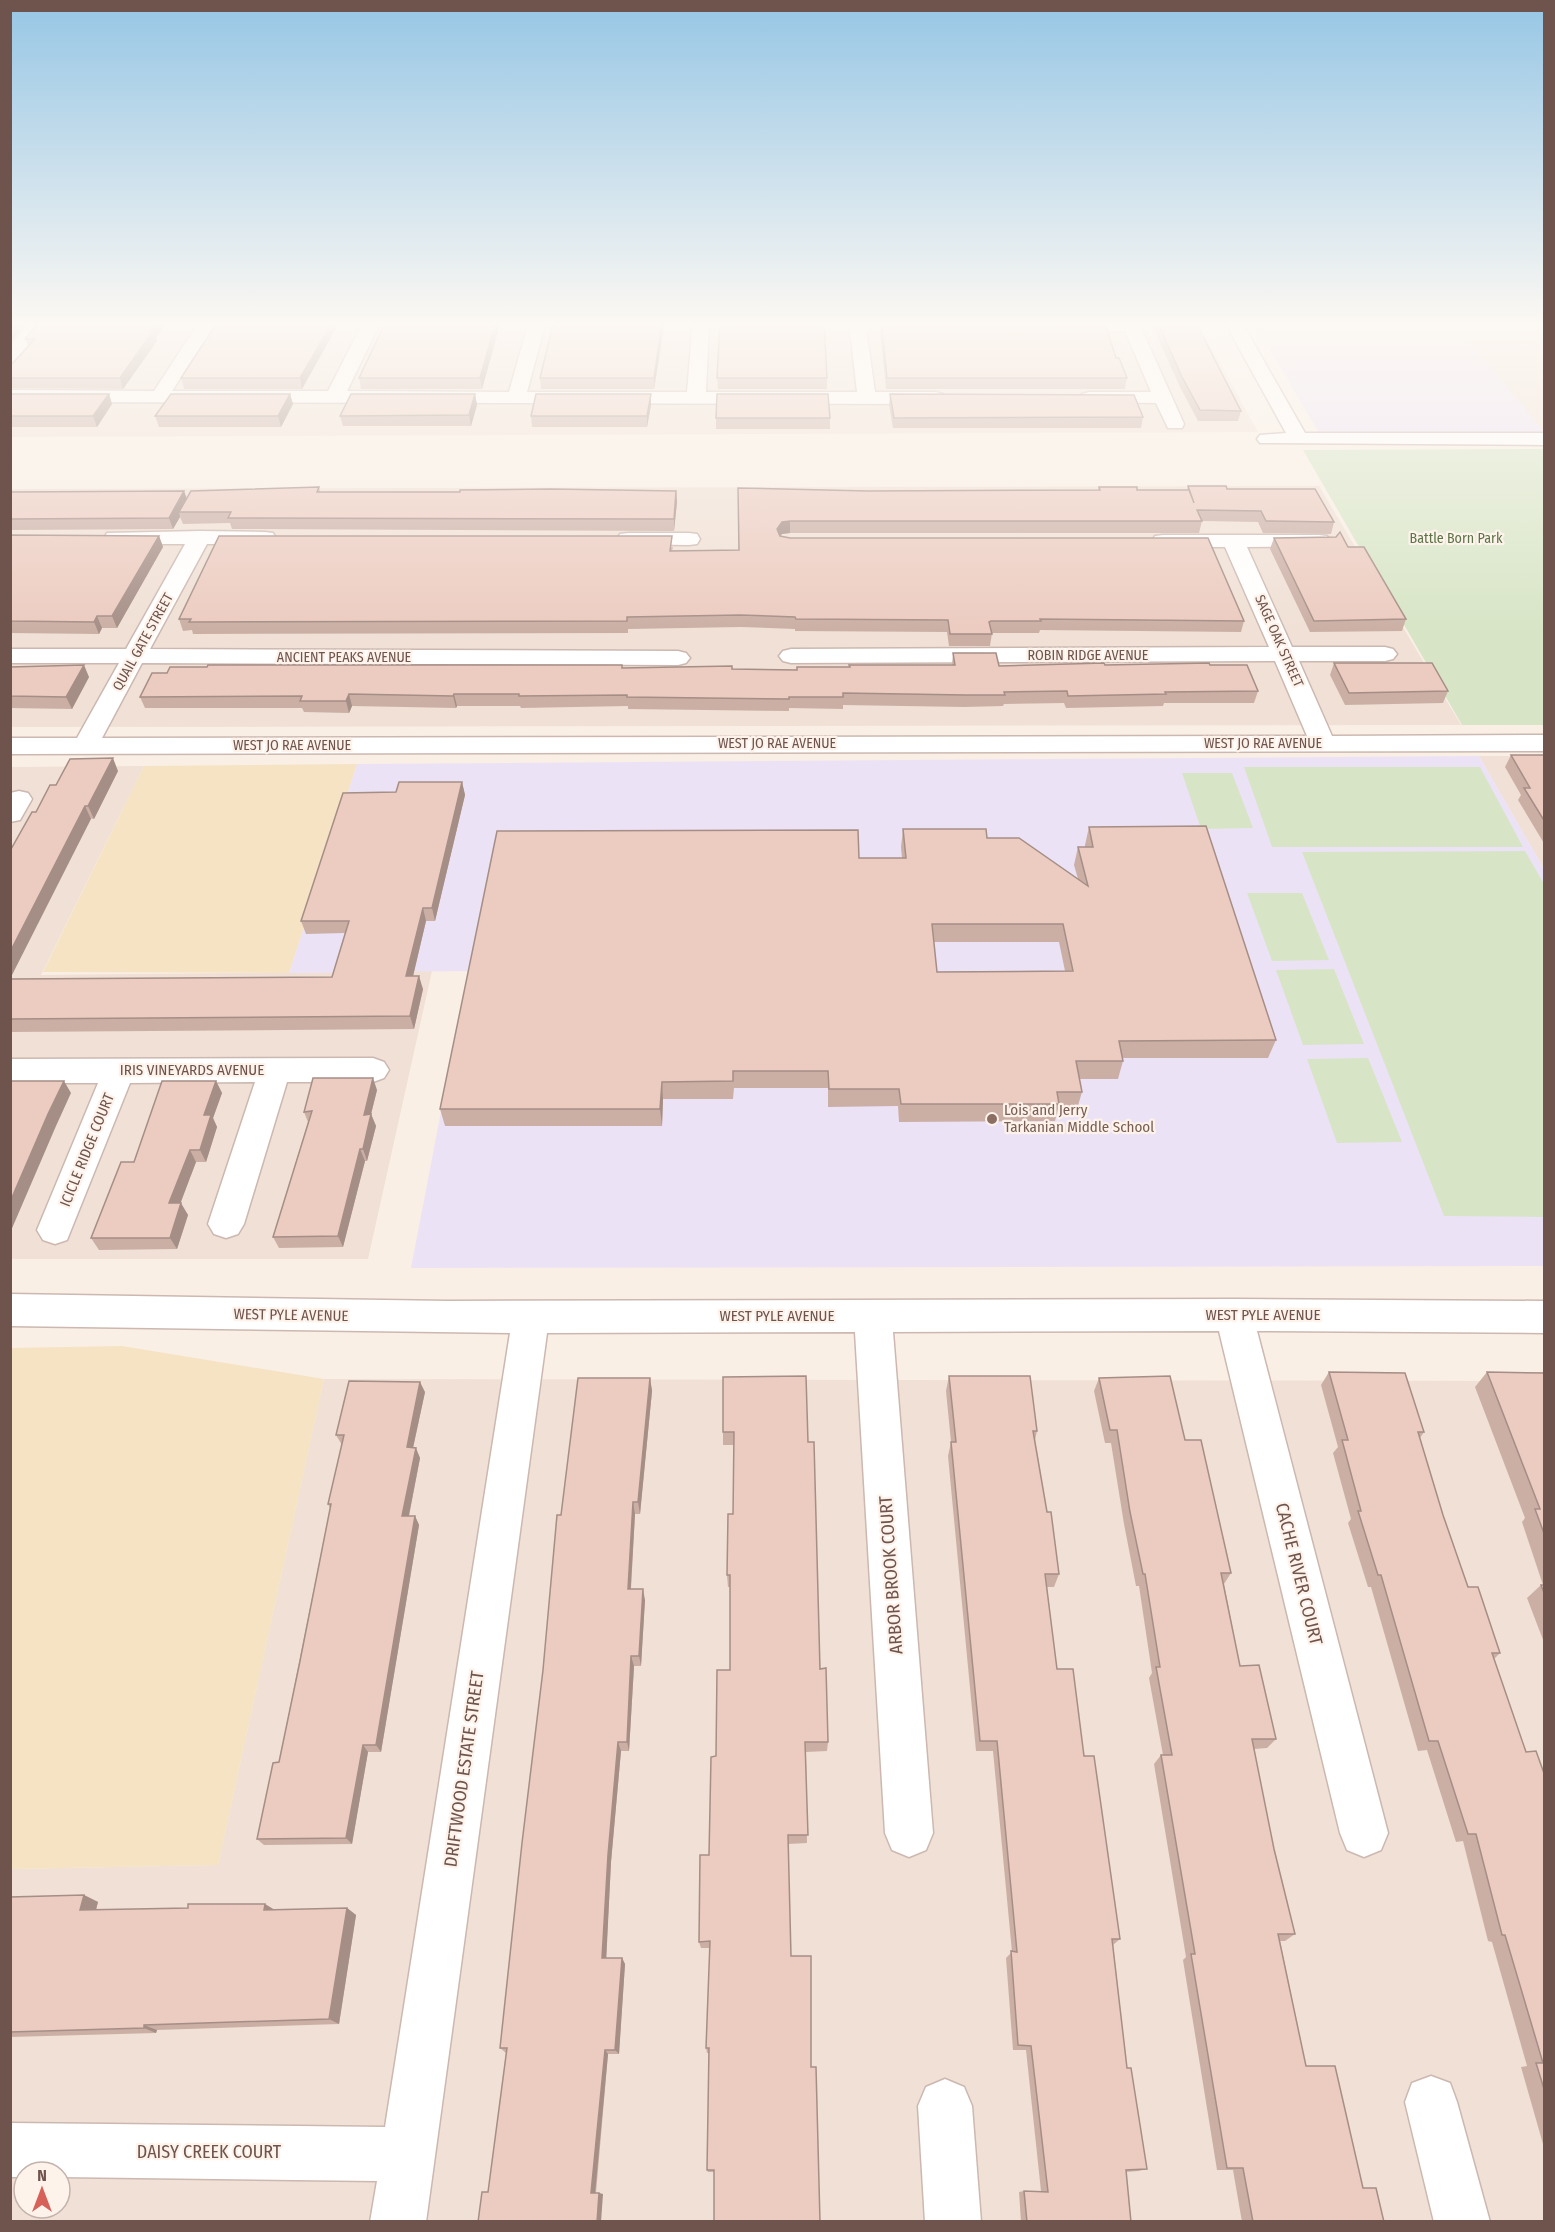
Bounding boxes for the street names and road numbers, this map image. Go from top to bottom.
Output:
street label: QUAIL GATE STREET [109,590,177,694]
street label: SAGE OAK STREET [1251,592,1307,690]
street label: ROBIN RIDGE AVENUE [1028,647,1149,664]
street label: ANCIENT PEAKS AVENUE [277,649,412,666]
street label: WEST JO RAE AVENUE [718,735,837,752]
street label: WEST JO RAE AVENUE [1204,735,1323,752]
street label: WEST JO RAE AVENUE [233,737,352,754]
street label: IRIS VINEYARDS AVENUE [120,1061,264,1079]
street label: ICICLE RIDGE COURT [56,1091,118,1209]
street label: WEST PYLE AVENUE [233,1305,349,1325]
street label: WEST PYLE AVENUE [1206,1306,1320,1324]
street label: WEST PYLE AVENUE [720,1307,834,1325]
street label: ARBOR BROOK COURT [874,1494,908,1655]
street label: CACHE RIVER COURT [1271,1501,1327,1648]
street label: DRIFTWOOD ESTATE STREET [439,1669,489,1868]
street label: DAISY CREEK COURT [137,2141,282,2163]

